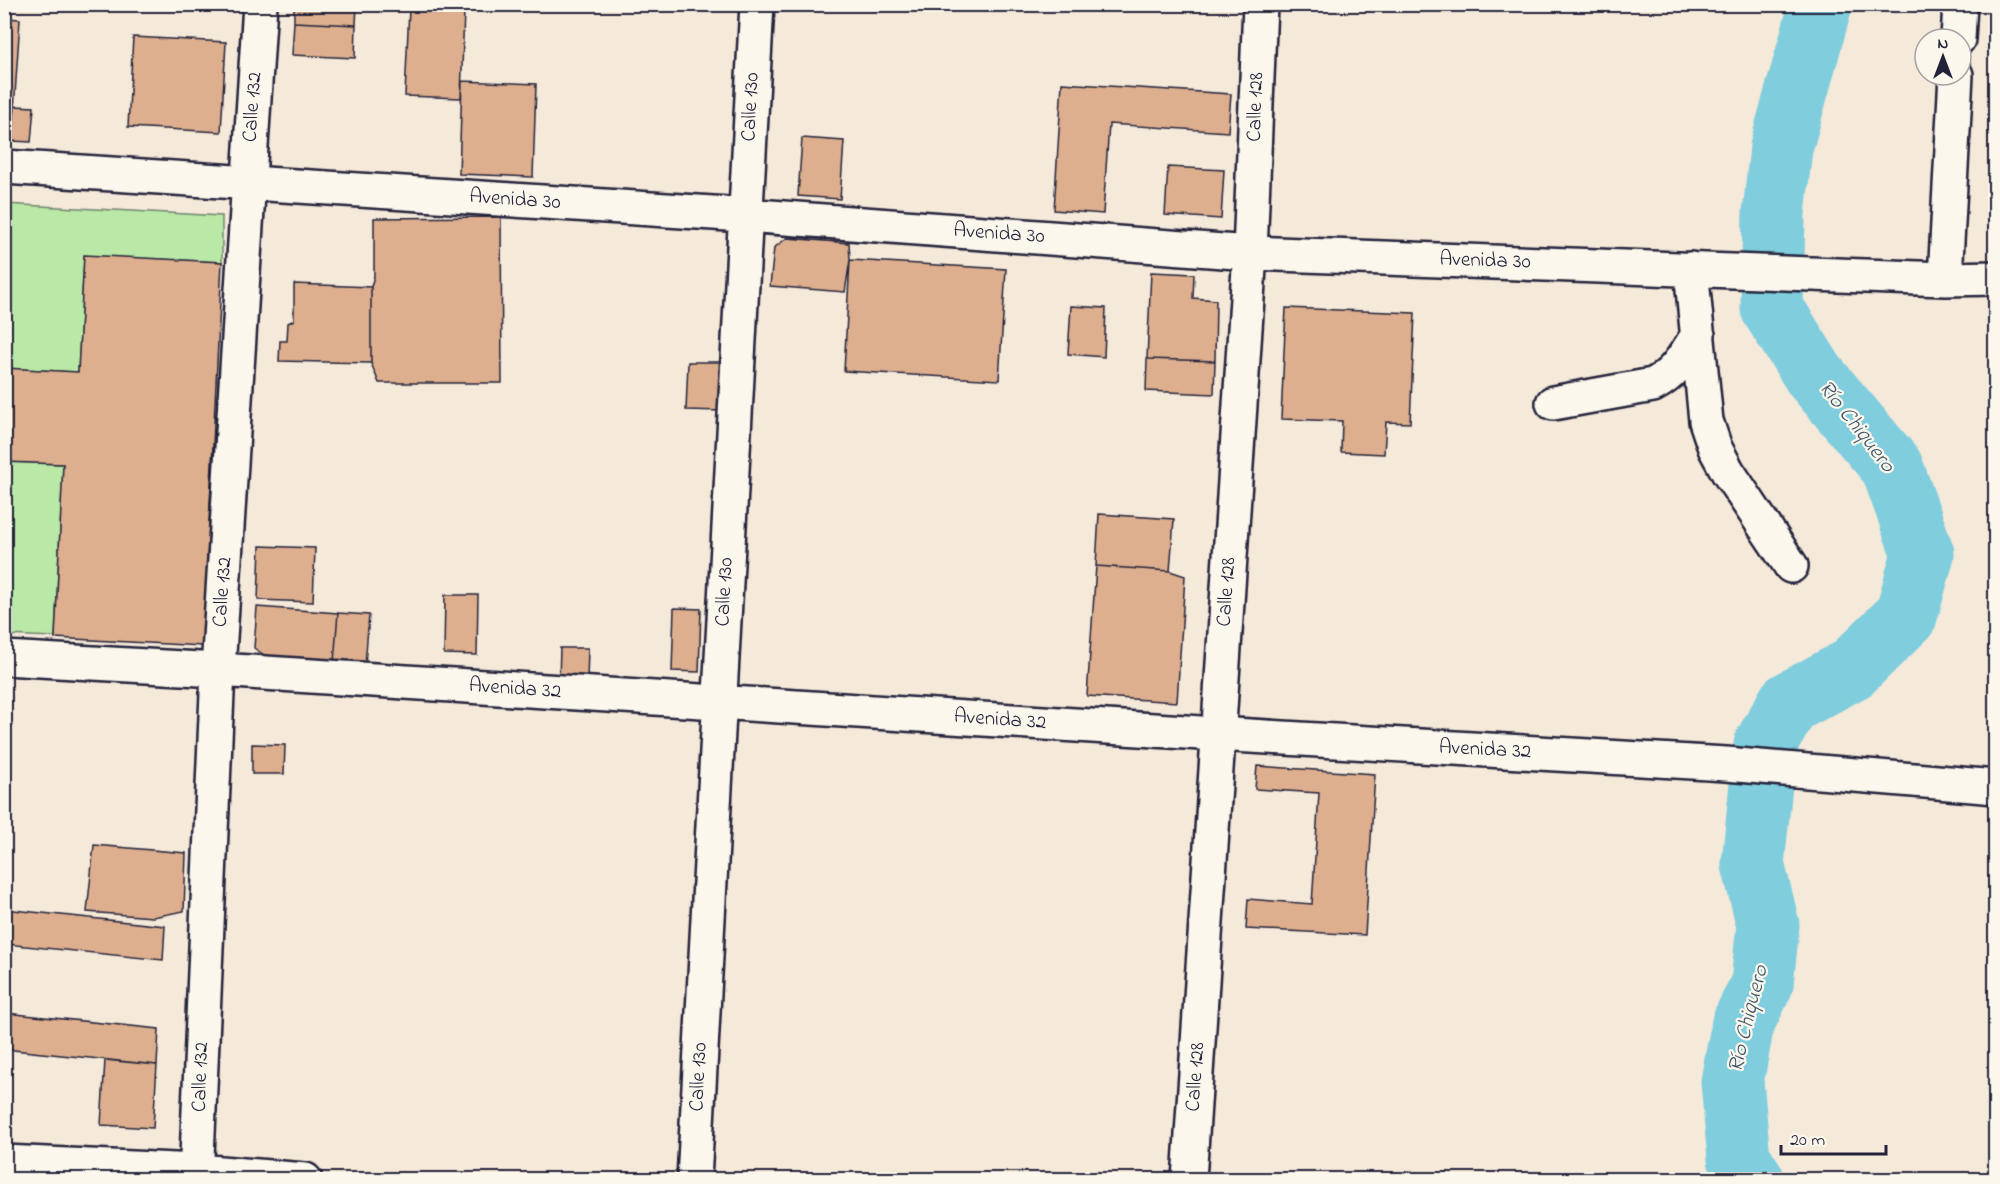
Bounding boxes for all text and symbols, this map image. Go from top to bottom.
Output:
north arrow [1913,27,1973,87]
text: N [1938,32,1949,56]
street label: Calle 132 [236,71,270,143]
street label: Calle 130 [734,72,768,142]
street label: Calle 128 [1240,72,1272,142]
street label: Avenida 30 [468,182,562,218]
street label: Avenida 30 [952,216,1046,252]
street label: Avenida 30 [1439,244,1531,278]
water label: Río Chiquero [1810,374,1903,481]
street label: Calle 132 [206,556,240,628]
street label: Calle 128 [1210,556,1244,628]
street label: Calle 130 [708,557,742,627]
street label: Avenida 32 [468,671,562,707]
street label: Avenida 32 [953,702,1047,738]
street label: Avenida 32 [1438,733,1532,767]
water label: Río Chiquero [1720,961,1778,1076]
street label: Calle 132 [185,1041,217,1113]
street label: Calle 128 [1179,1041,1213,1113]
street label: Calle 130 [682,1042,716,1112]
scale bar [1781,1118,1886,1156]
text: 20 m [1790,1128,1825,1154]

